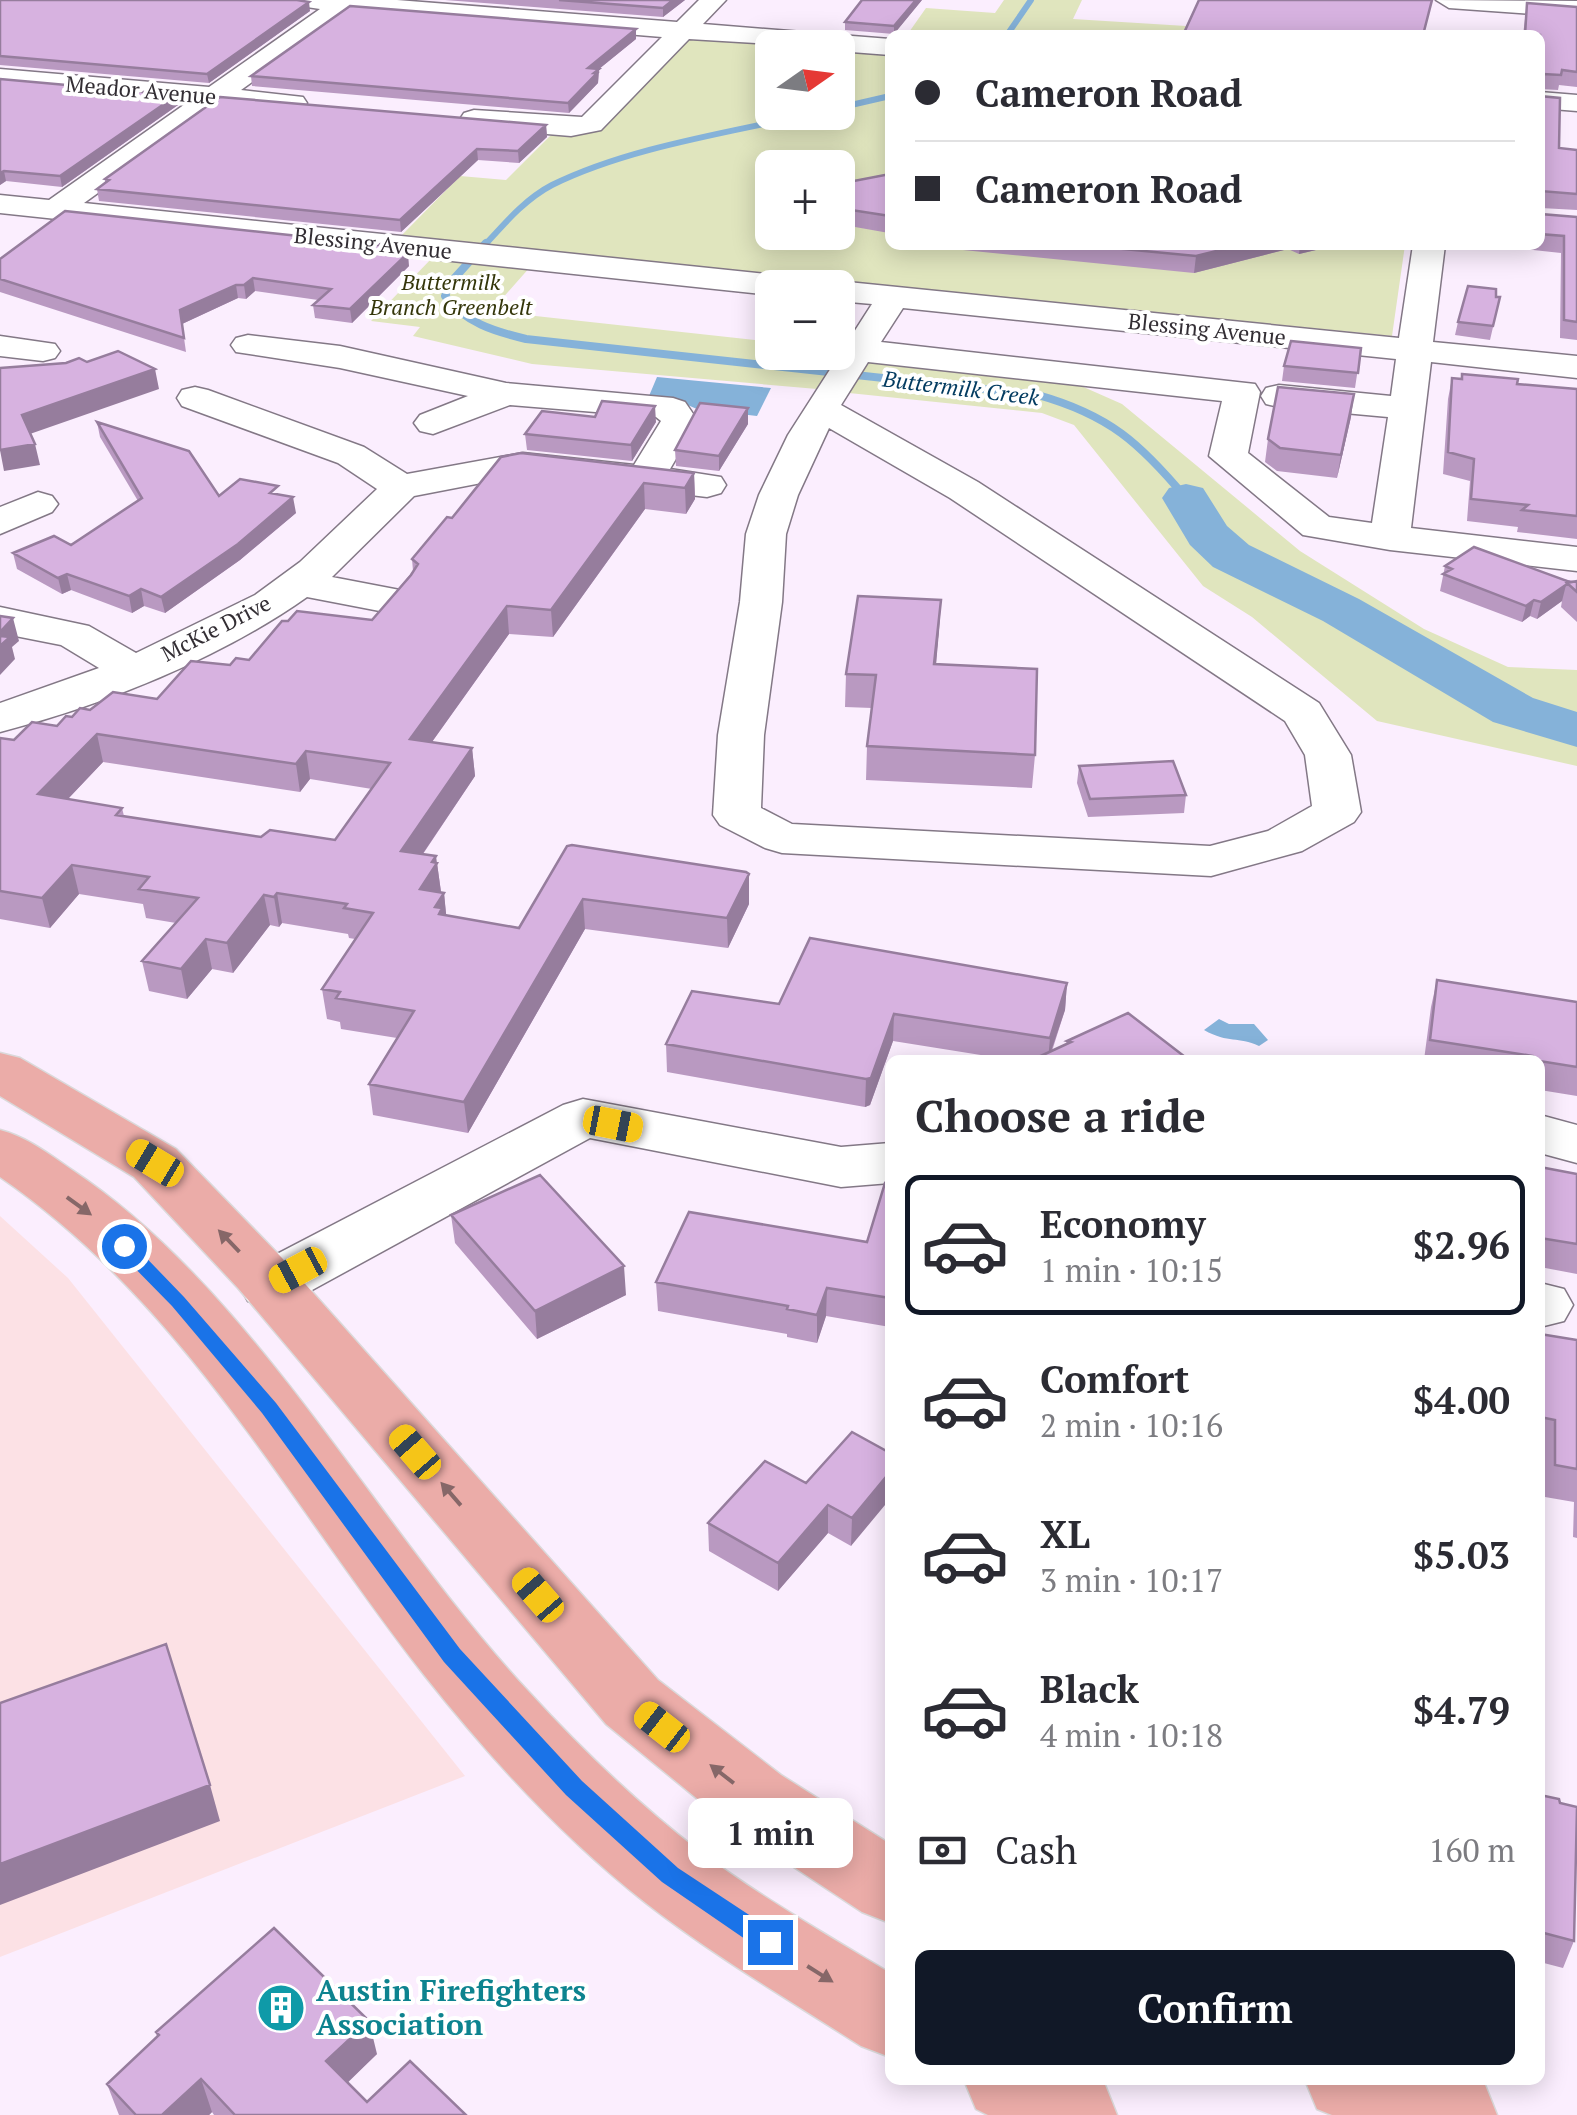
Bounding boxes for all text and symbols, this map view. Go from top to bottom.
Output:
north arrow [755,30,855,130]
map controls [755,30,855,370]
street label: Meador Avenue [65,68,218,111]
text: Cameron Road [975,68,1242,118]
button: + [755,150,855,250]
text: Cameron Road [975,164,1242,214]
street label: Blessing Avenue [293,220,453,265]
park label: Buttermilk Branch Greenbelt [369,267,533,321]
button: − [755,270,855,370]
street label: Blessing Avenue [1127,306,1287,351]
water label: Buttermilk Creek [880,363,1041,412]
street label: McKie Drive [156,588,275,667]
text: Choose a ride [915,1085,1206,1145]
car [581,1104,645,1144]
car [122,1135,188,1191]
one-way arrow [66,1195,93,1215]
text: Economy [1040,1199,1206,1249]
icon: car [920,1200,1010,1290]
text: $2.96 [1413,1220,1510,1270]
route start [102,1224,147,1269]
one-way arrow [218,1229,241,1253]
car [264,1243,332,1297]
text: 1 min · 10:15 [1040,1249,1223,1291]
text: Comfort [1040,1354,1189,1404]
icon: car [920,1355,1010,1445]
text: $4.00 [1413,1375,1510,1425]
text: 2 min · 10:16 [1040,1404,1223,1446]
car [384,1420,446,1484]
one-way arrow [441,1482,463,1507]
text: XL [1040,1509,1090,1559]
icon: car [920,1510,1010,1600]
text: $5.03 [1413,1530,1510,1580]
text: 3 min · 10:17 [1040,1559,1223,1601]
car [507,1563,569,1627]
text: Black [1040,1664,1139,1714]
icon: car [920,1665,1010,1755]
text: $4.79 [1413,1685,1510,1735]
car [629,1697,695,1757]
text: 4 min · 10:18 [1040,1714,1223,1756]
one-way arrow [709,1764,735,1785]
callout: 1 min [688,1797,852,1867]
text: 1 min [727,1812,814,1854]
icon: cash [915,1823,970,1878]
text: Cash [995,1825,1077,1875]
text: 160 m [1428,1829,1515,1871]
route end [748,1920,793,1965]
button: Confirm [915,1950,1515,2065]
one-way arrow [806,1965,834,1982]
place label: Austin Firefighters Association [316,1970,586,2044]
building icon: Austin Firefighters Association [255,1982,307,2034]

